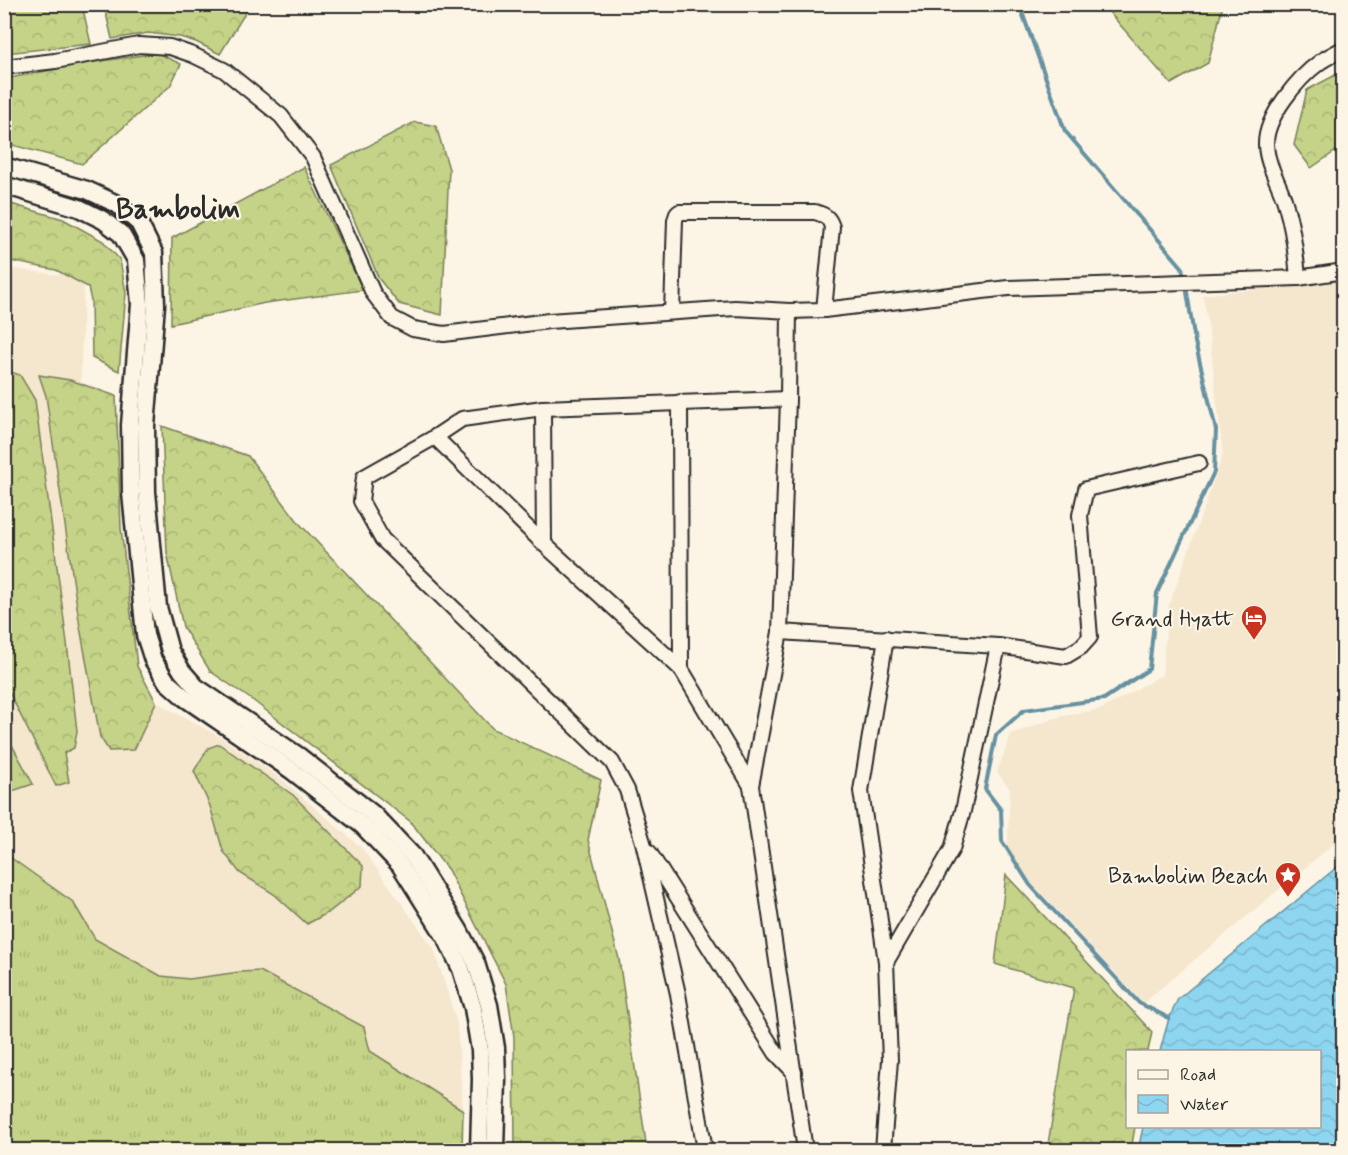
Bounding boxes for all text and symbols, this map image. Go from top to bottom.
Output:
district label: Bambolim [116,192,240,229]
hotel icon: Grand Hyatt [1239,603,1269,641]
place label: Grand Hyatt [1110,606,1234,634]
place icon: Bambolim Beach [1273,860,1303,898]
place label: Bambolim Beach [1108,863,1268,891]
legend [1126,1050,1321,1128]
text: Road [1180,1063,1216,1087]
text: Water [1180,1093,1229,1117]

